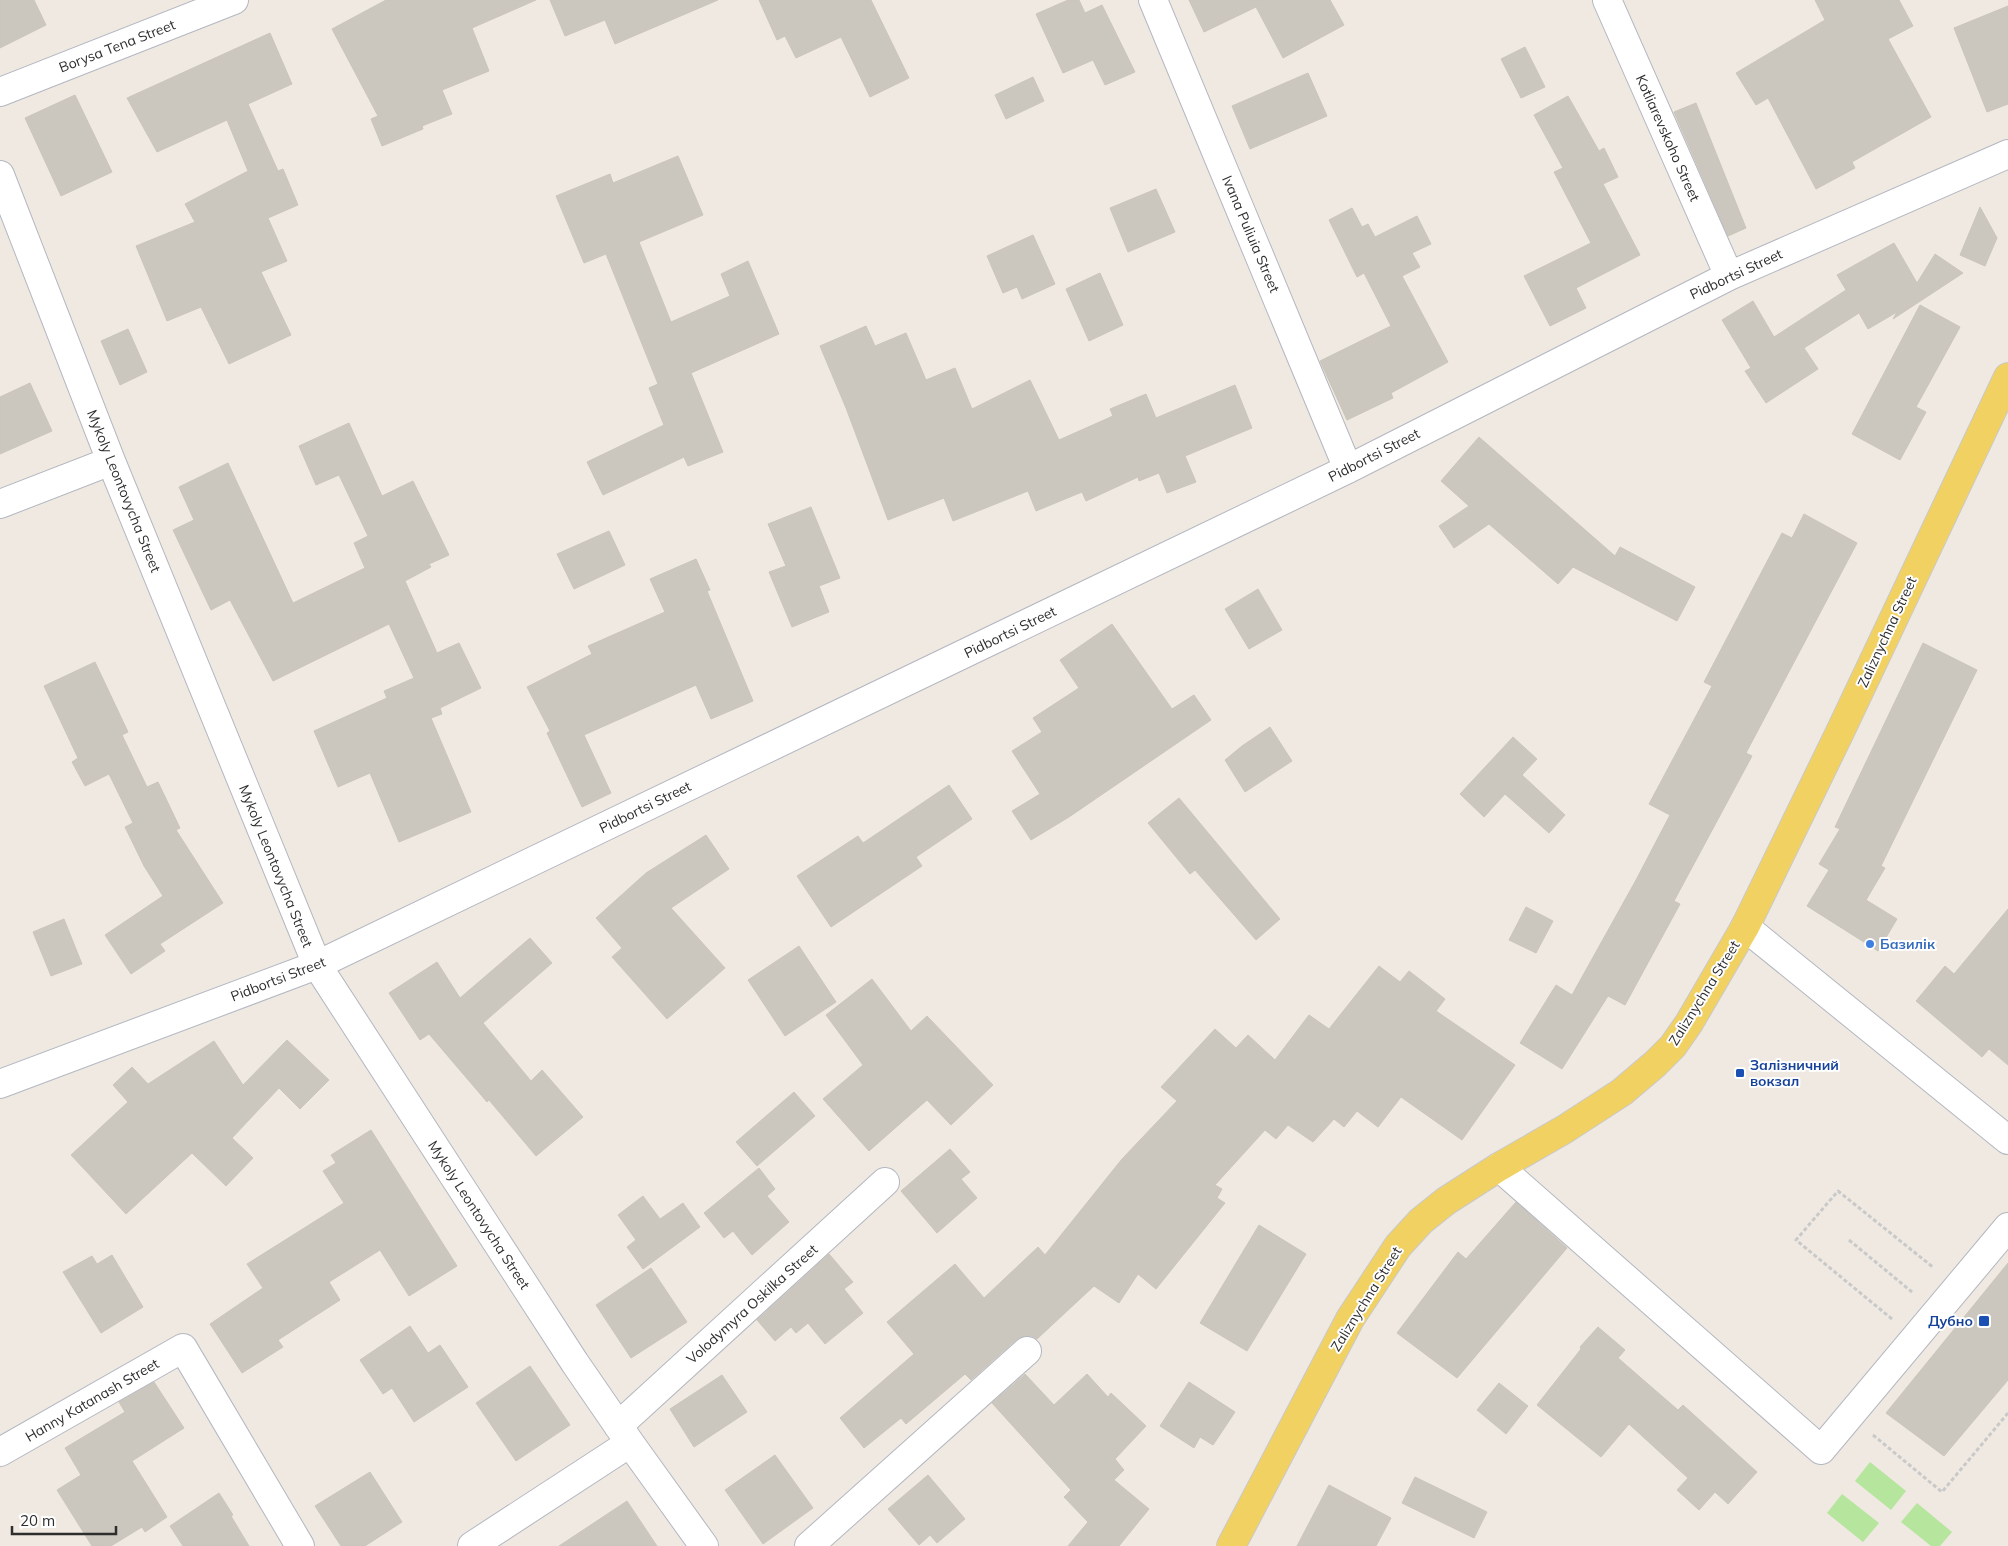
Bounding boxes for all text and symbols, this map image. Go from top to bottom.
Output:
street label: Borysa Tena Street [56,15,178,76]
street label: Kotliarevskoho Street [1632,72,1704,204]
street label: Ivana Puliuia Street [1218,173,1284,295]
street label: Pidbortsi Street [1687,245,1785,303]
street label: Mykoly Leontovycha Street [83,407,165,575]
street label: Pidbortsi Street [1325,424,1423,486]
street label: Zaliznychna Street [1853,574,1921,690]
street label: Pidbortsi Street [961,602,1059,662]
street label: Pidbortsi Street [596,777,694,837]
street label: Mykoly Leontovycha Street [235,782,317,950]
place label: Базилік [1880,935,1936,953]
street label: Zaliznychna Street [1665,937,1744,1049]
marker: Базилік [1864,938,1876,950]
street label: Pidbortsi Street [228,953,328,1005]
place label: Залізничний вокзал [1750,1056,1839,1090]
marker: Залізничний вокзал [1734,1067,1746,1079]
street label: Mykoly Leontovycha Street [424,1137,534,1293]
street label: Volodymyra Oskilka Street [683,1240,821,1368]
street label: Zaliznychna Street [1327,1243,1406,1355]
place label: Дубно [1928,1312,1973,1330]
marker: Дубно [1977,1314,1991,1328]
street label: Hanny Katanash Street [22,1354,162,1446]
scale bar [12,1504,116,1536]
text: 20 m [20,1511,55,1530]

